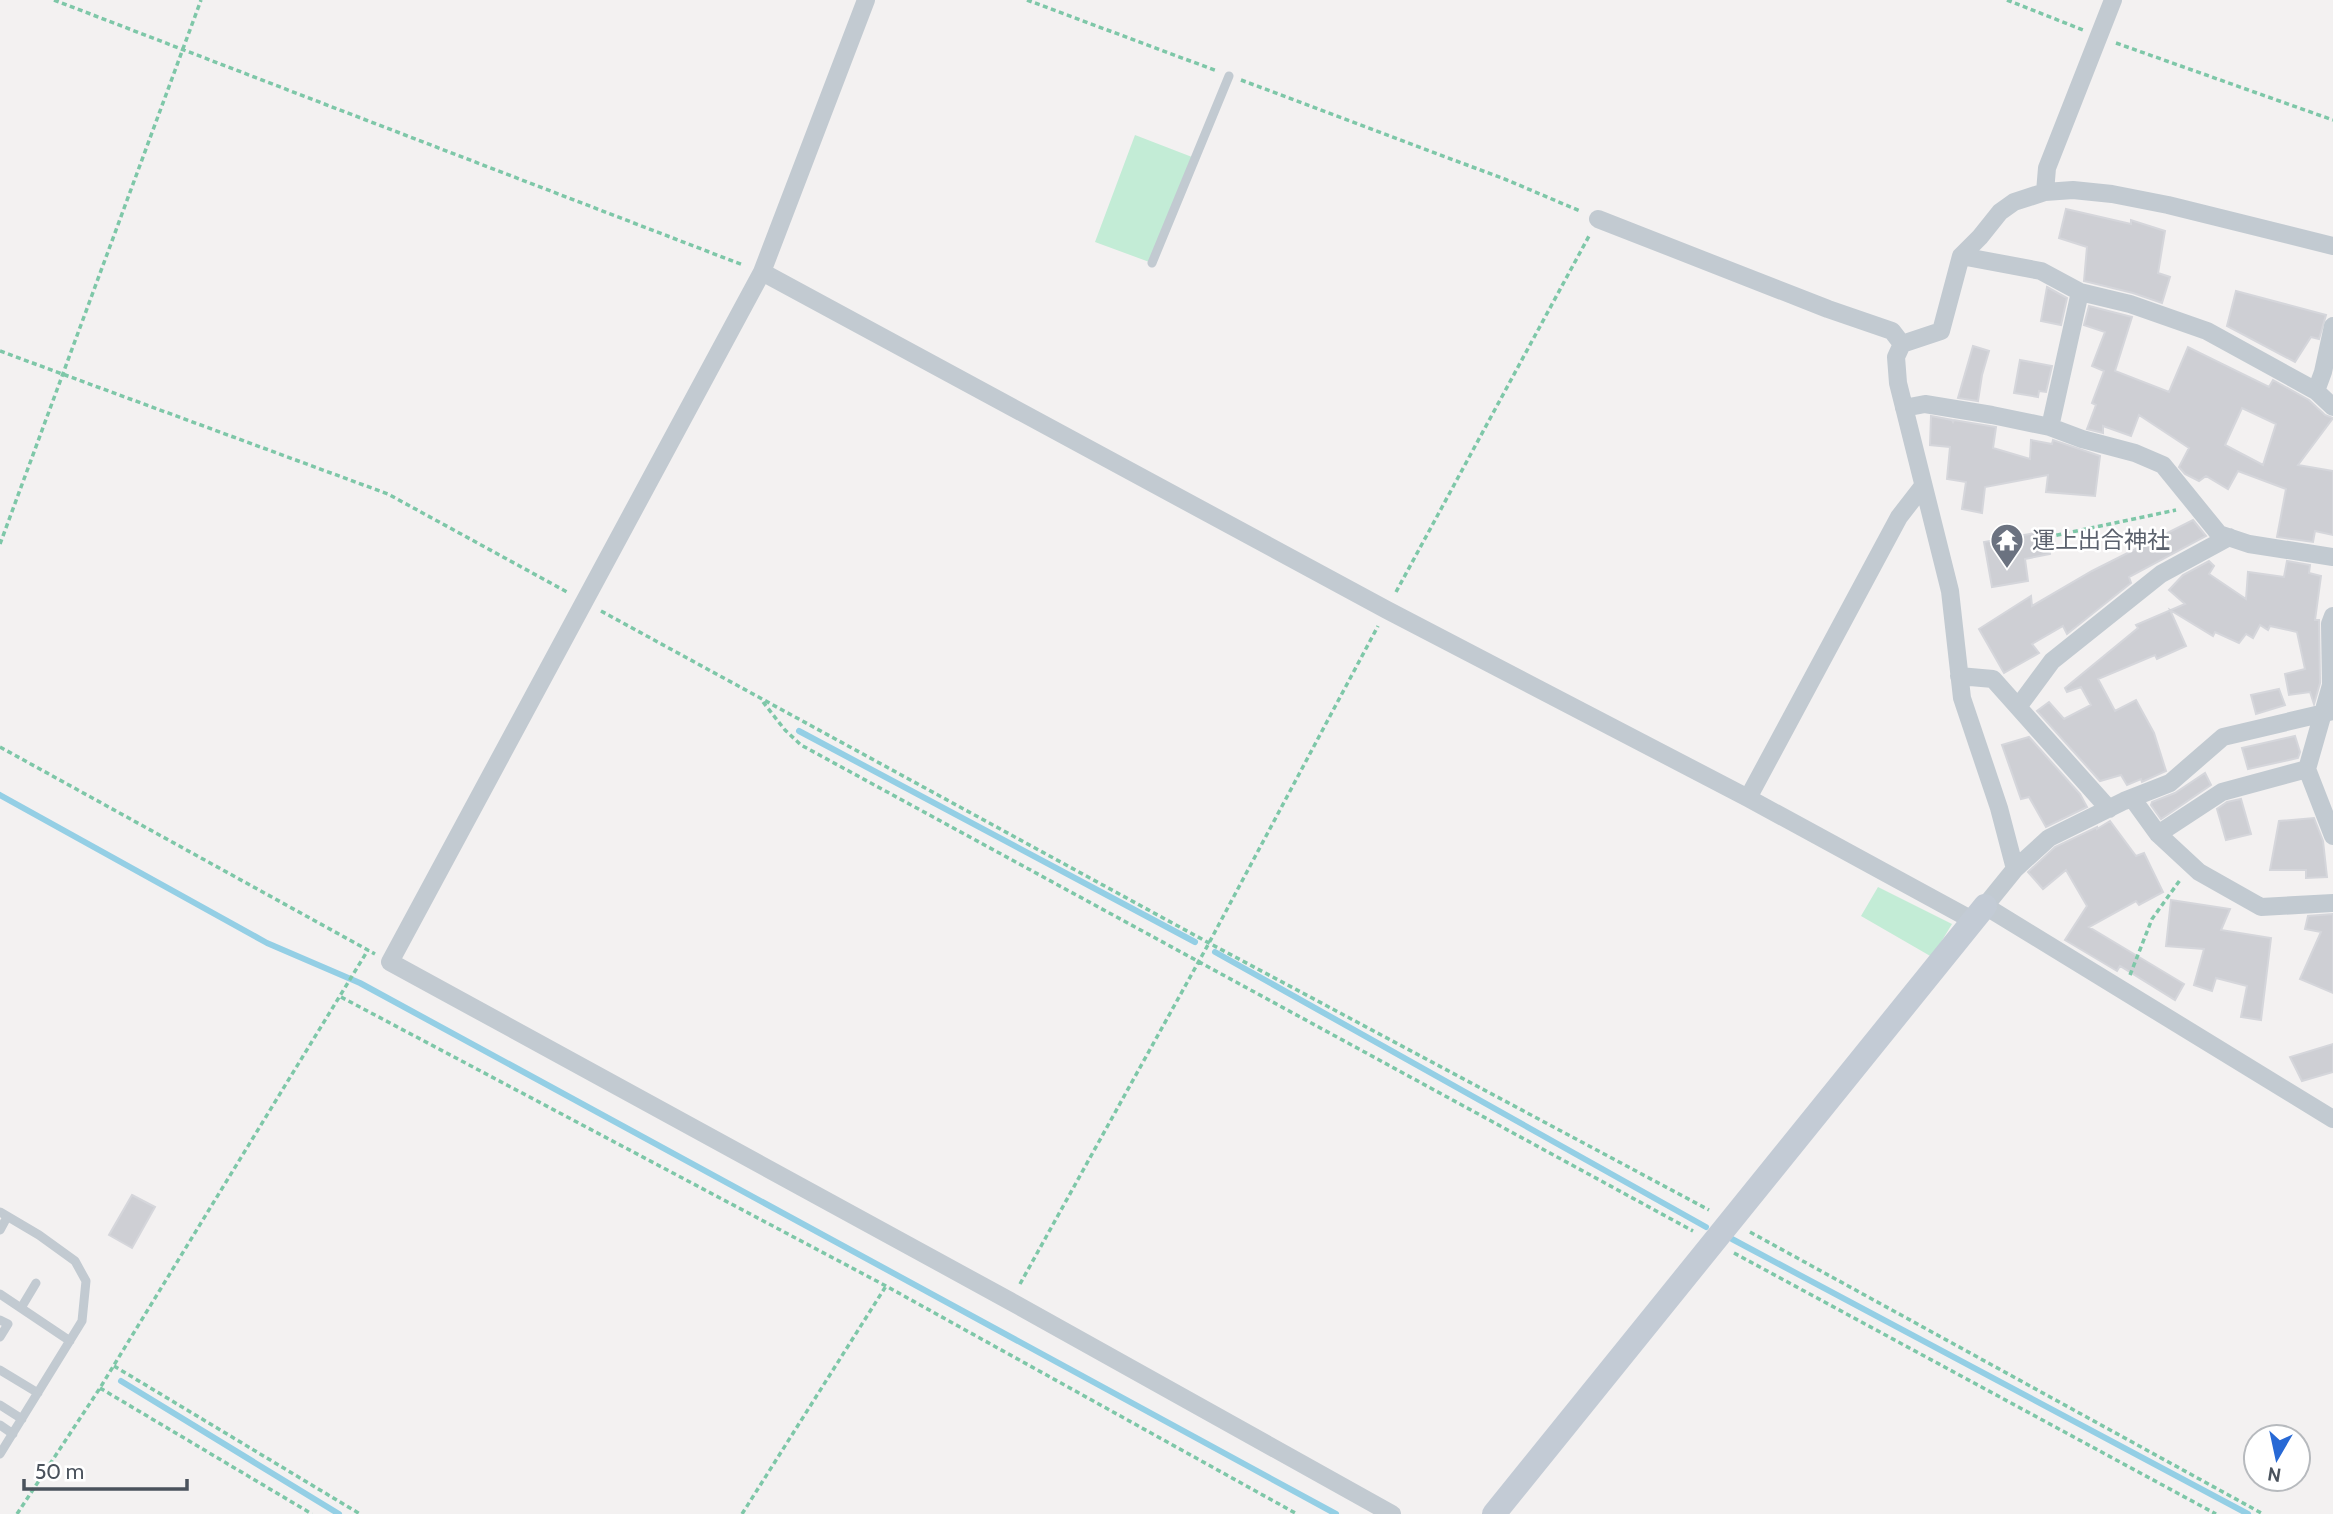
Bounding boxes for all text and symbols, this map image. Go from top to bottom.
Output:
temple icon: 運上出合神社 [1988,521,2026,570]
place label: 運上出合神社 [2032,526,2170,554]
north arrow [2242,1423,2312,1493]
scale bar [24,1448,187,1492]
text: 50 m [35,1459,84,1484]
text: N [2266,1462,2283,1487]

